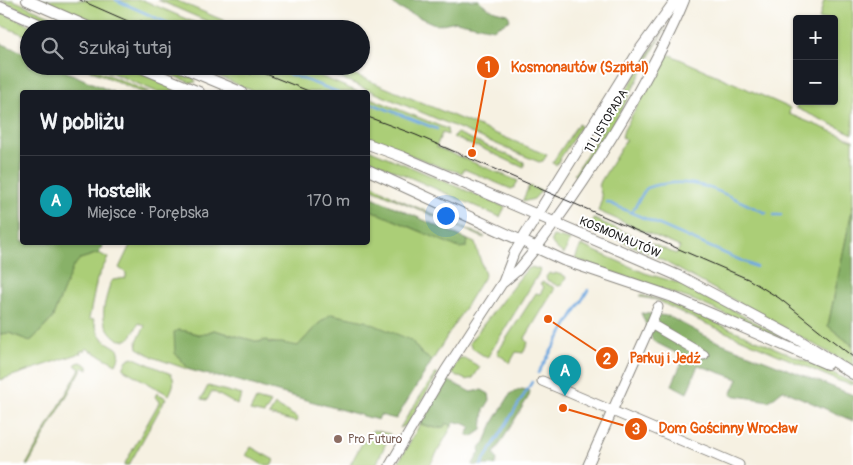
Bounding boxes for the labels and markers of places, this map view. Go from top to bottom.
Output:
callout: Kosmonautów (Szpital) [476,52,659,81]
callout: Parkuj i Jedź [595,344,711,373]
pin: A [549,355,581,396]
callout: Dom Gościnny Wrocław [624,414,808,443]
place label: Pro Futuro [348,432,403,447]
marker: Pro Futuro [332,433,344,445]

